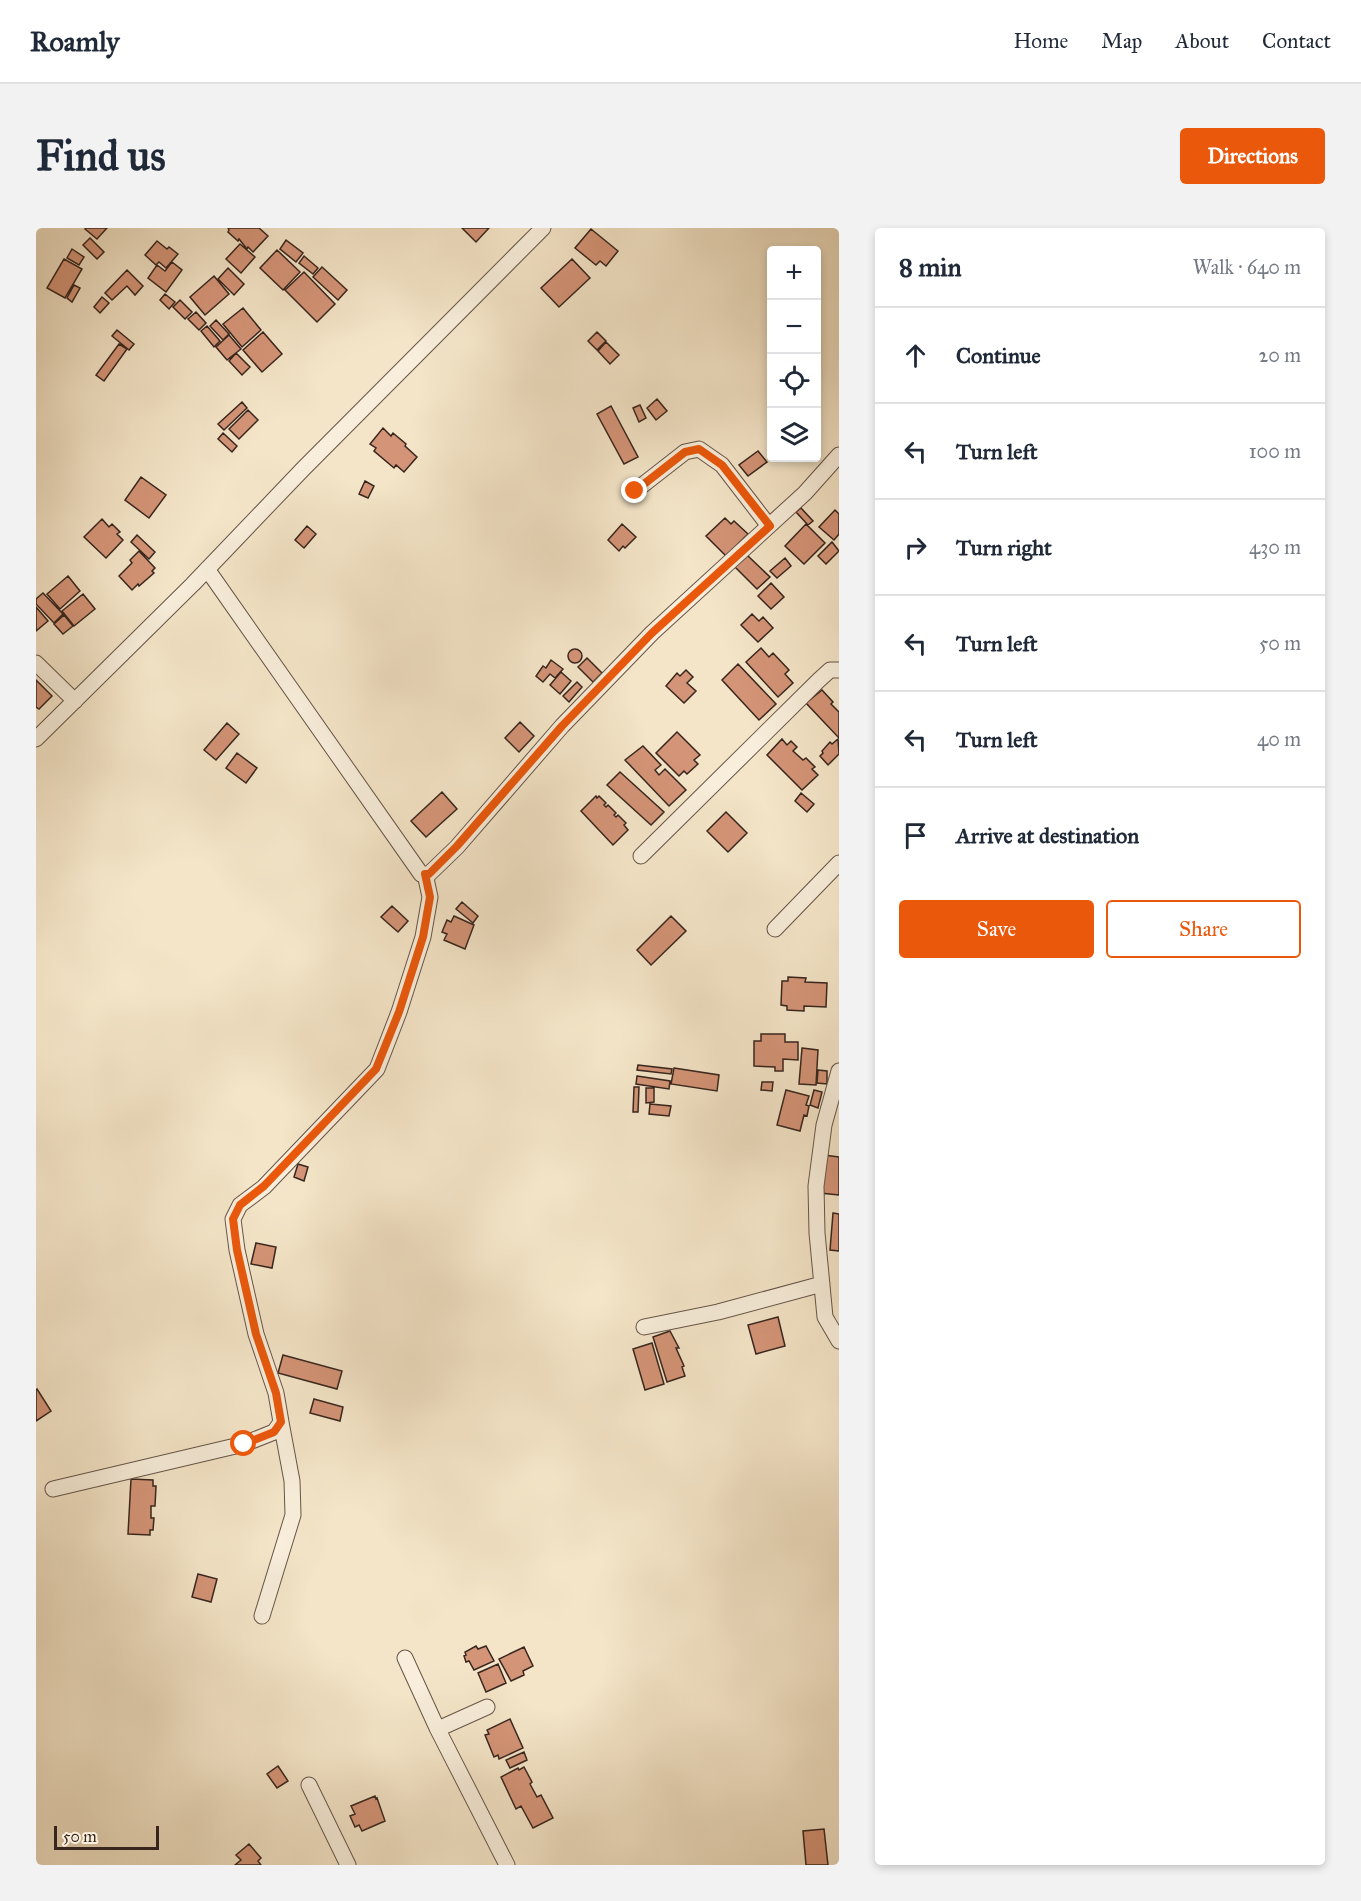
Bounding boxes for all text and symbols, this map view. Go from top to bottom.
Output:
text: Roamly [30,24,119,59]
text: Home [1013,28,1068,54]
text: Map [1101,28,1142,54]
text: About [1175,28,1229,54]
text: Contact [1262,28,1331,54]
button: Directions [1180,128,1325,184]
text: Find us [36,130,166,182]
map controls [767,246,821,462]
button: + [767,246,821,300]
text: 8 min [899,251,962,283]
text: Walk · 640 m [1193,255,1301,279]
button: − [767,300,821,354]
icon: ahead [899,339,932,372]
text: Continue [956,342,1041,369]
text: 20 m [1258,343,1301,367]
button: locate [767,354,821,408]
button: layers [767,408,821,462]
icon: left [899,435,932,468]
text: Turn left [956,438,1038,465]
text: 100 m [1249,439,1301,463]
route end [621,477,647,503]
icon: right [899,531,932,564]
text: Turn right [956,534,1052,561]
text: 430 m [1249,535,1301,559]
icon: left [899,627,932,660]
text: Turn left [956,630,1038,657]
text: 50 m [1259,631,1301,655]
icon: left [899,723,932,756]
text: Turn left [956,726,1038,753]
text: 40 m [1257,727,1301,751]
icon: arrive [899,819,932,852]
text: Arrive at destination [956,822,1139,849]
button: Save [899,900,1094,958]
button: Share [1106,900,1301,958]
route start [230,1430,256,1456]
scale bar [54,1823,159,1850]
text: 50 m [63,1827,97,1846]

